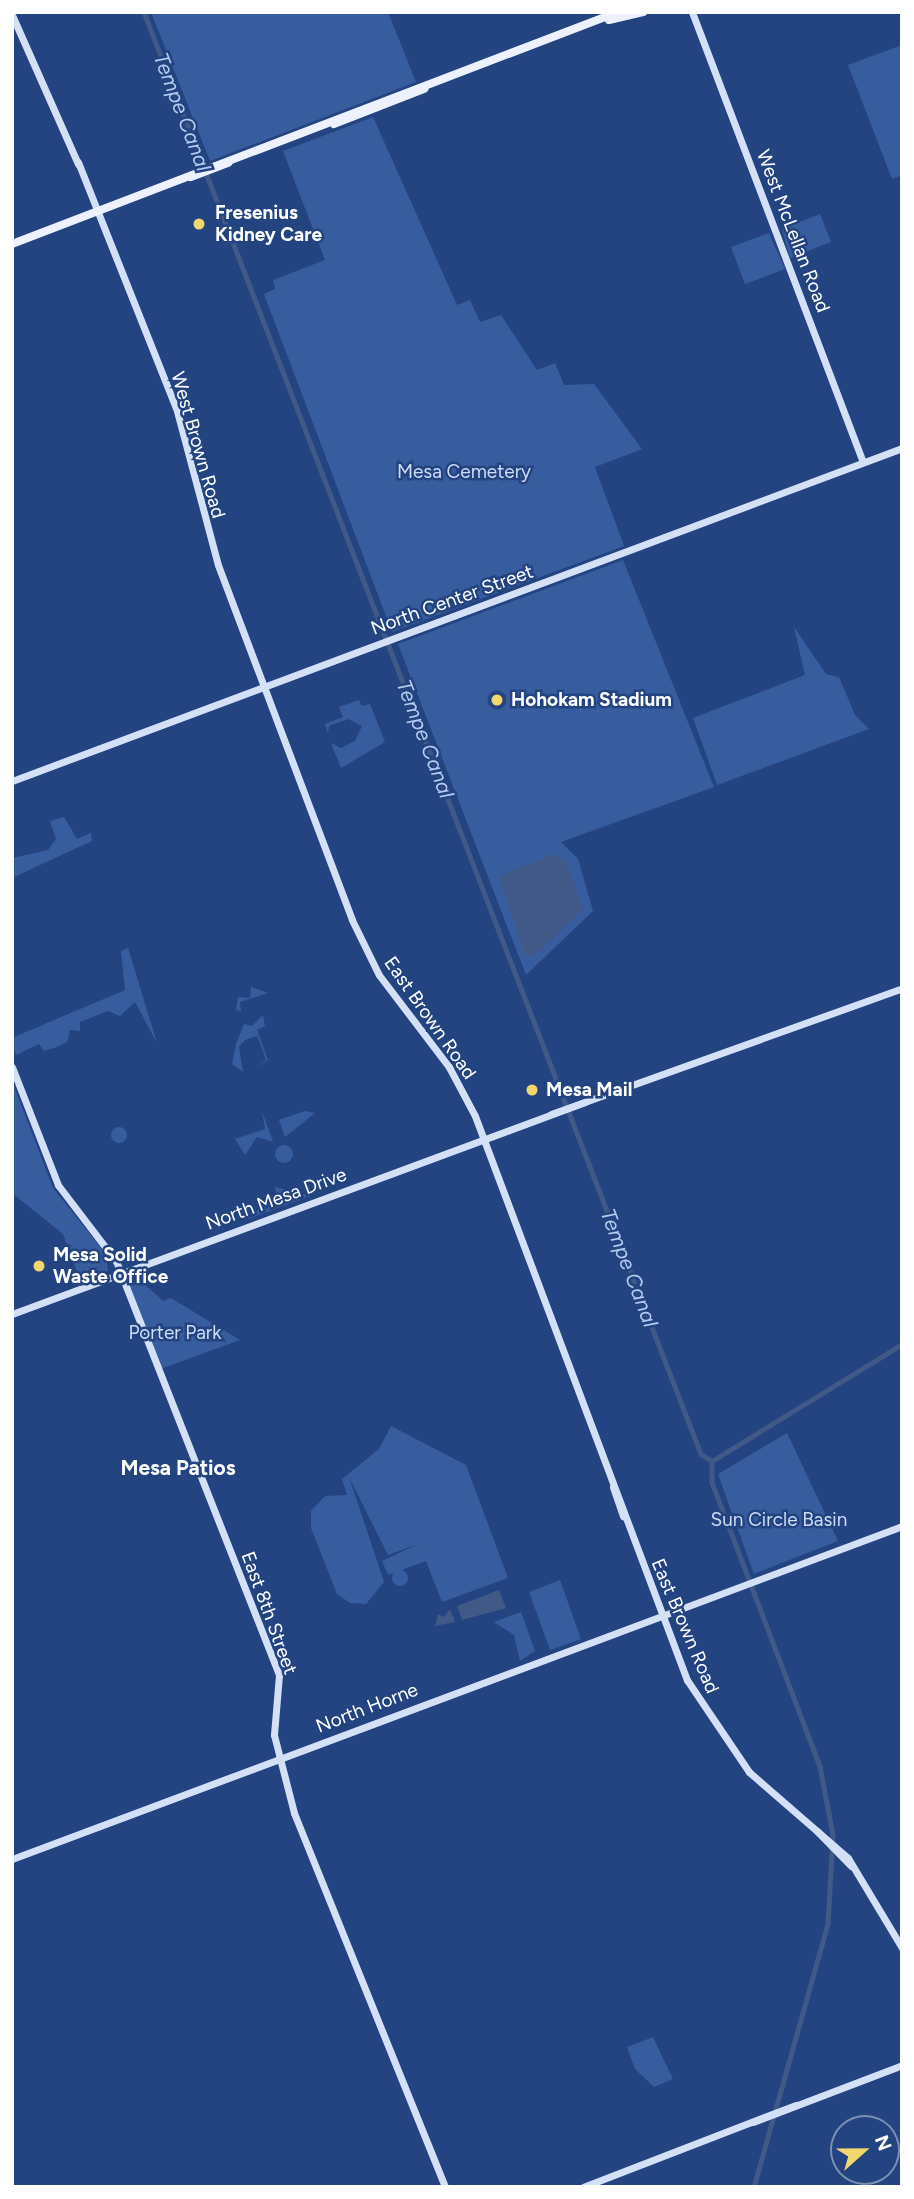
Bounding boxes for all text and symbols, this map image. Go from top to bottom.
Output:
water label: Tempe Canal [148,49,216,175]
street label: West McLellan Road [751,147,835,315]
place label: Fresenius Kidney Care [215,202,322,246]
marker: Fresenius Kidney Care [189,214,209,234]
street label: West Brown Road [166,369,230,521]
park label: Mesa Cemetery [397,461,531,483]
street label: North Center Street [368,560,536,640]
water label: Tempe Canal [391,676,459,802]
place label: Hohokam Stadium [511,689,672,711]
marker: Hohokam Stadium [489,692,505,708]
street label: East Brown Road [379,952,481,1084]
place label: Mesa Mail [546,1079,632,1101]
marker: Mesa Mail [524,1082,540,1098]
street label: North Mesa Drive [202,1163,350,1235]
water label: Tempe Canal [595,1205,663,1331]
place label: Mesa Solid Waste Office [53,1244,168,1288]
marker: Mesa Solid Waste Office [31,1258,47,1274]
park label: Porter Park [128,1322,222,1344]
district label: Mesa Patios [120,1455,236,1481]
park label: Sun Circle Basin [711,1509,847,1531]
street label: East 8th Street [236,1548,302,1678]
street label: East Brown Road [646,1555,724,1697]
street label: North Horne [313,1678,421,1738]
north arrow [830,2115,900,2185]
text: N [870,2132,897,2154]

